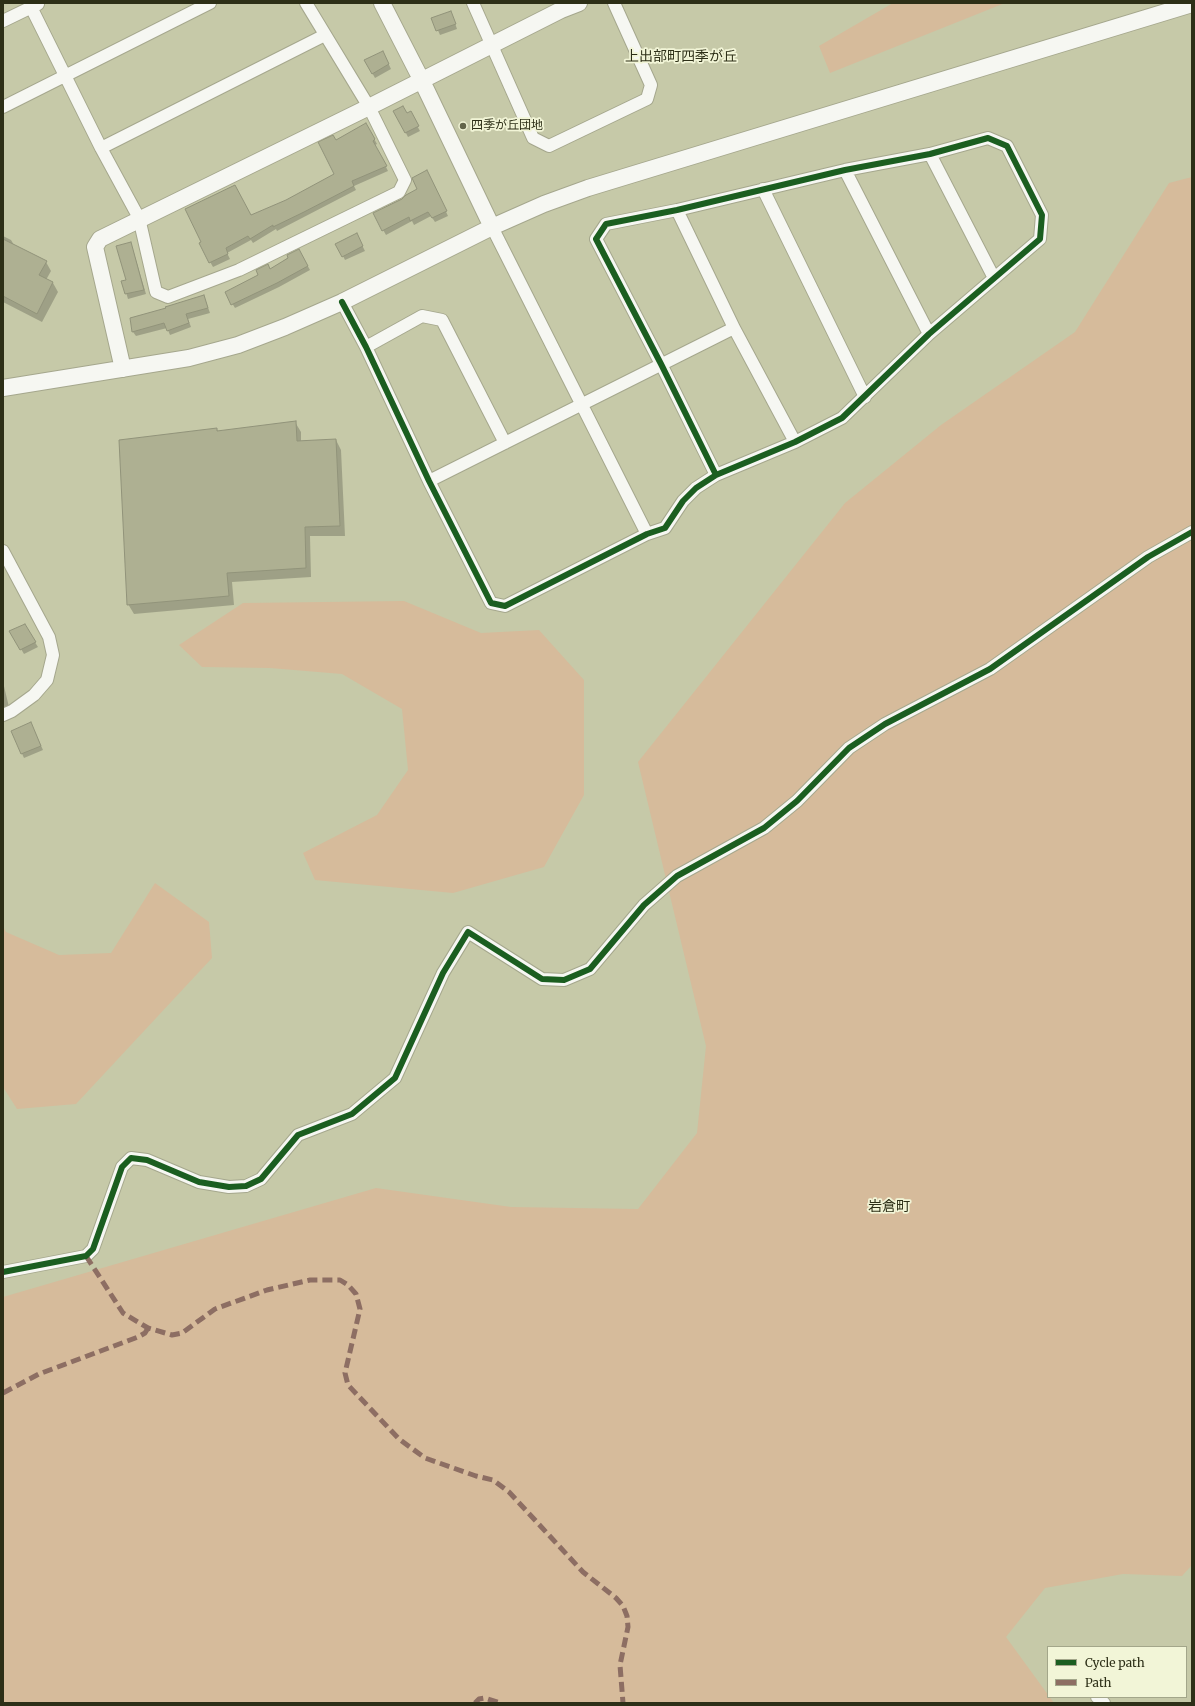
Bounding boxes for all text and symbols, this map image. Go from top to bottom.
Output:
district label: 上出部町四季が丘 [625,49,737,65]
place label: 四季が丘団地 [471,119,543,133]
marker: 四季が丘団地 [458,121,468,131]
district label: 岩倉町 [868,1199,910,1215]
legend [1047,1646,1187,1698]
text: Cycle path [1085,1655,1145,1670]
text: Path [1085,1675,1111,1690]

